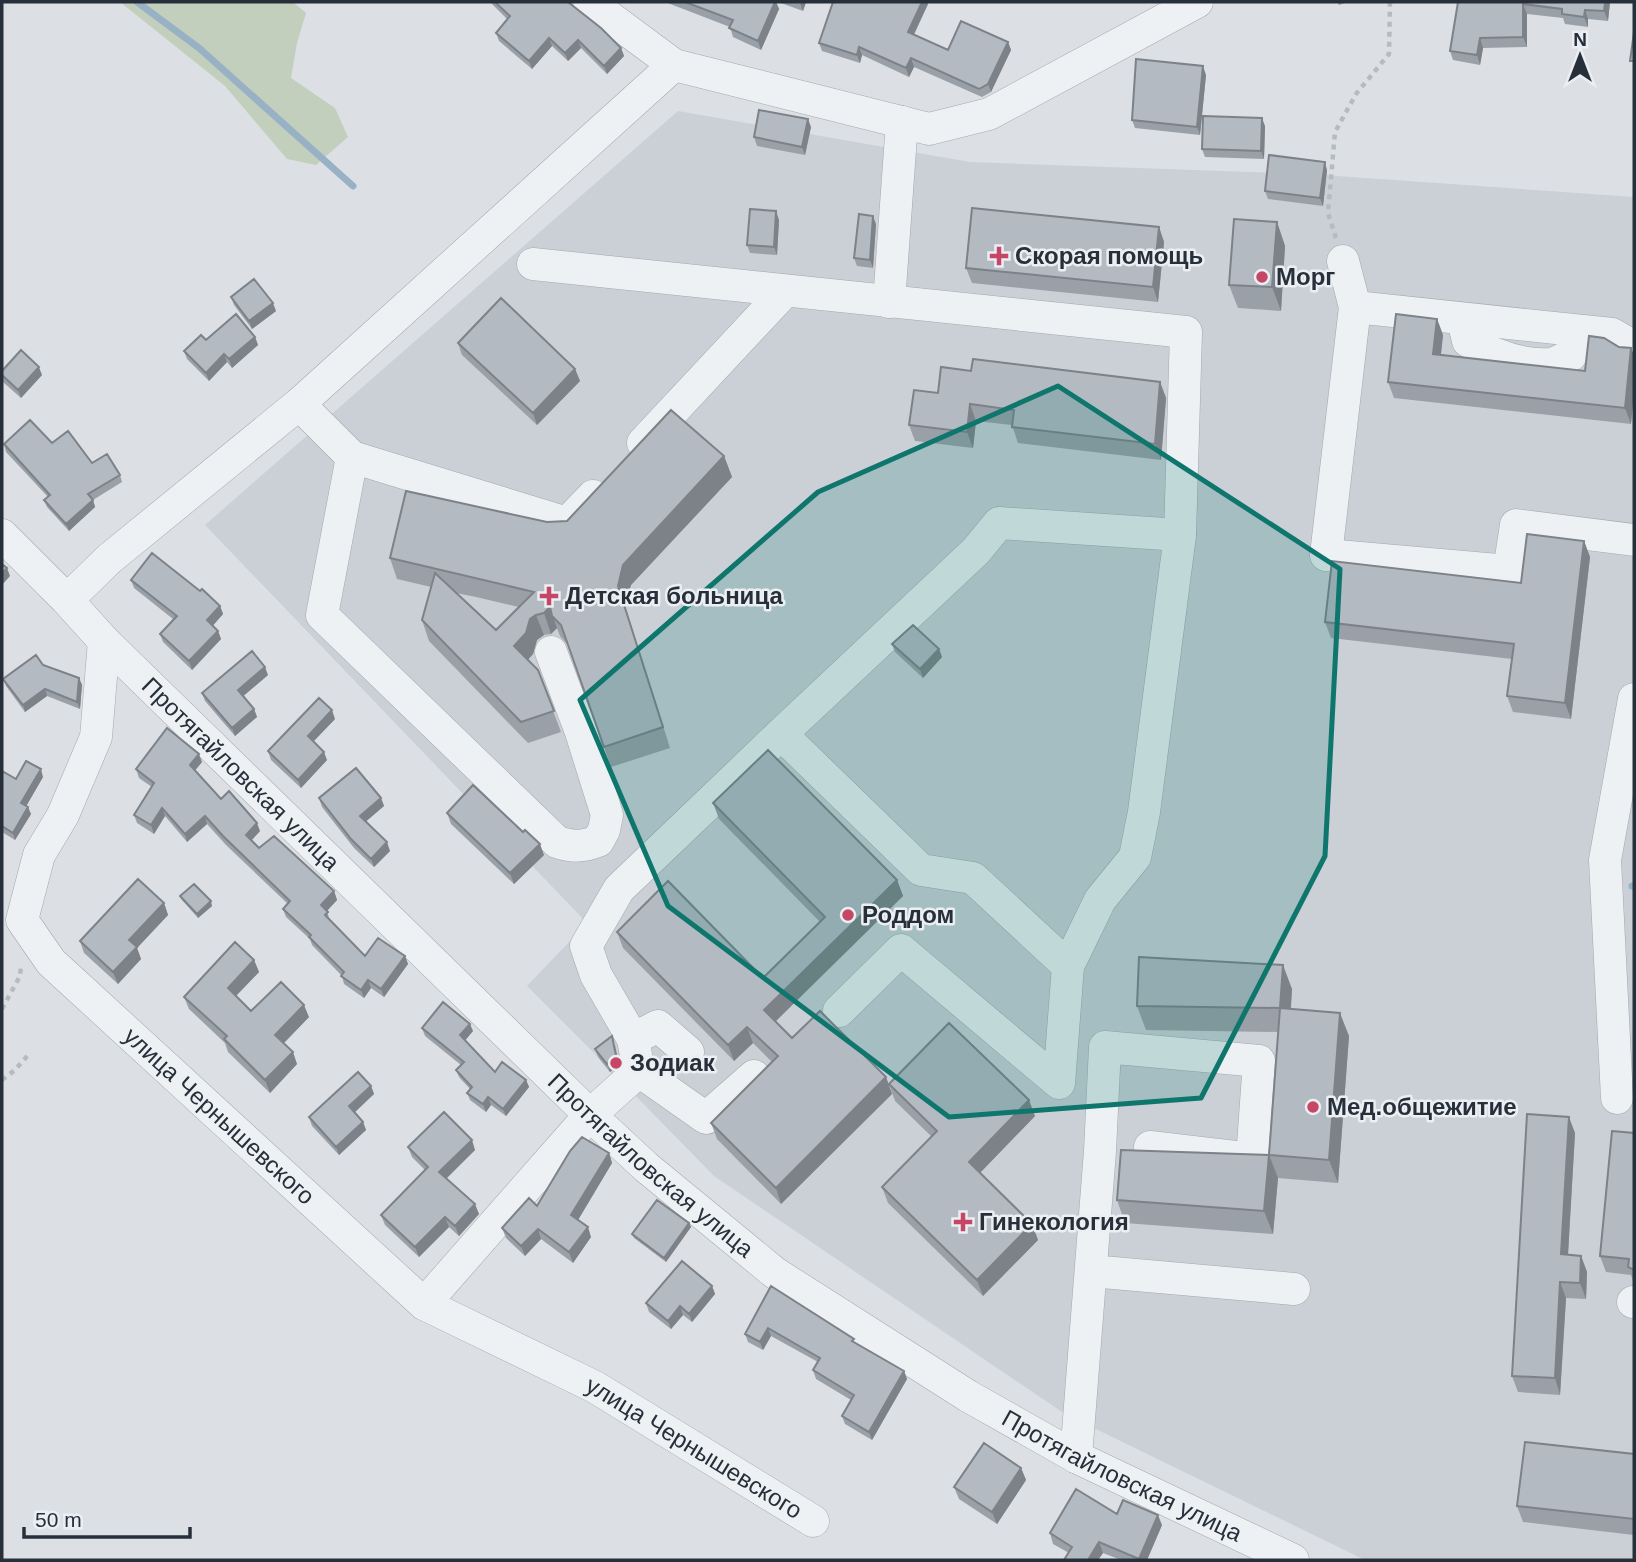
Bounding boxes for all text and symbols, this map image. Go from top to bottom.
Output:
north arrow [1545,21,1615,91]
text: N [1573,29,1587,50]
place label: Скорая помощь [1015,242,1203,269]
marker: Скорая помощь [989,246,1009,266]
place label: Морг [1276,263,1335,290]
marker: Морг [1254,269,1270,285]
place label: Детская больница [565,582,783,609]
marker: Детская больница [539,586,559,606]
street label: Протягайловская улица [137,672,346,876]
place label: Роддом [862,901,954,928]
marker: Роддом [840,907,856,923]
street label: улица Чернышевского [119,1022,320,1210]
place label: Зодиак [630,1049,716,1076]
marker: Зодиак [608,1055,624,1071]
street label: Протягайловская улица [543,1068,760,1263]
place label: Мед.общежитие [1327,1093,1517,1120]
marker: Мед.общежитие [1305,1099,1321,1115]
place label: Гинекология [979,1208,1129,1235]
marker: Гинекология [953,1212,973,1232]
street label: улица Чернышевского [582,1371,807,1524]
street label: Протягайловская улица [998,1404,1247,1547]
scale bar [24,1496,191,1540]
text: 50 m [35,1508,82,1531]

